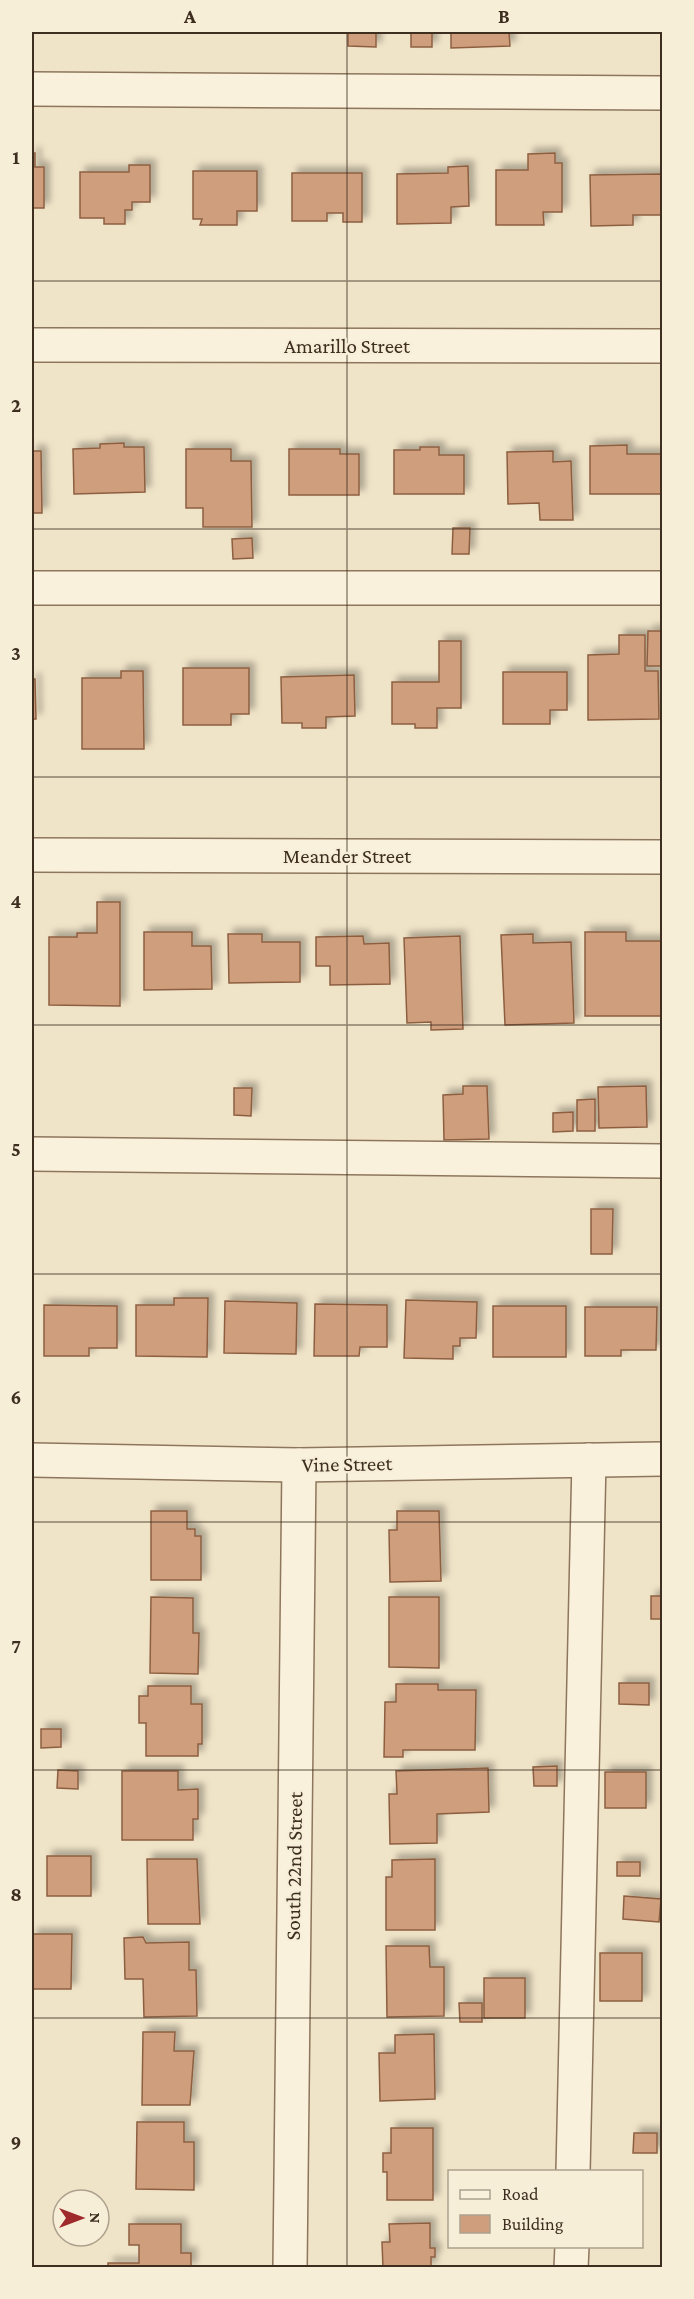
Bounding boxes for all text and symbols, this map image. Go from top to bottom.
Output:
text: A [183,5,197,27]
text: B [498,5,510,27]
text: 1 [12,146,20,168]
street label: Amarillo Street [284,334,411,358]
text: 2 [11,394,21,416]
text: 3 [11,642,21,664]
street label: Meander Street [283,844,412,868]
text: 4 [11,890,22,912]
text: 5 [11,1138,21,1160]
text: 6 [11,1386,21,1408]
street label: Vine Street [301,1451,394,1477]
text: 7 [11,1635,21,1657]
street label: South 22nd Street [281,1790,307,1941]
text: 8 [10,1883,22,1905]
text: 9 [11,2131,21,2153]
legend [448,2170,643,2248]
text: Road [502,2184,539,2204]
north arrow [51,2188,111,2248]
text: N [87,2213,104,2224]
text: Building [502,2214,564,2234]

